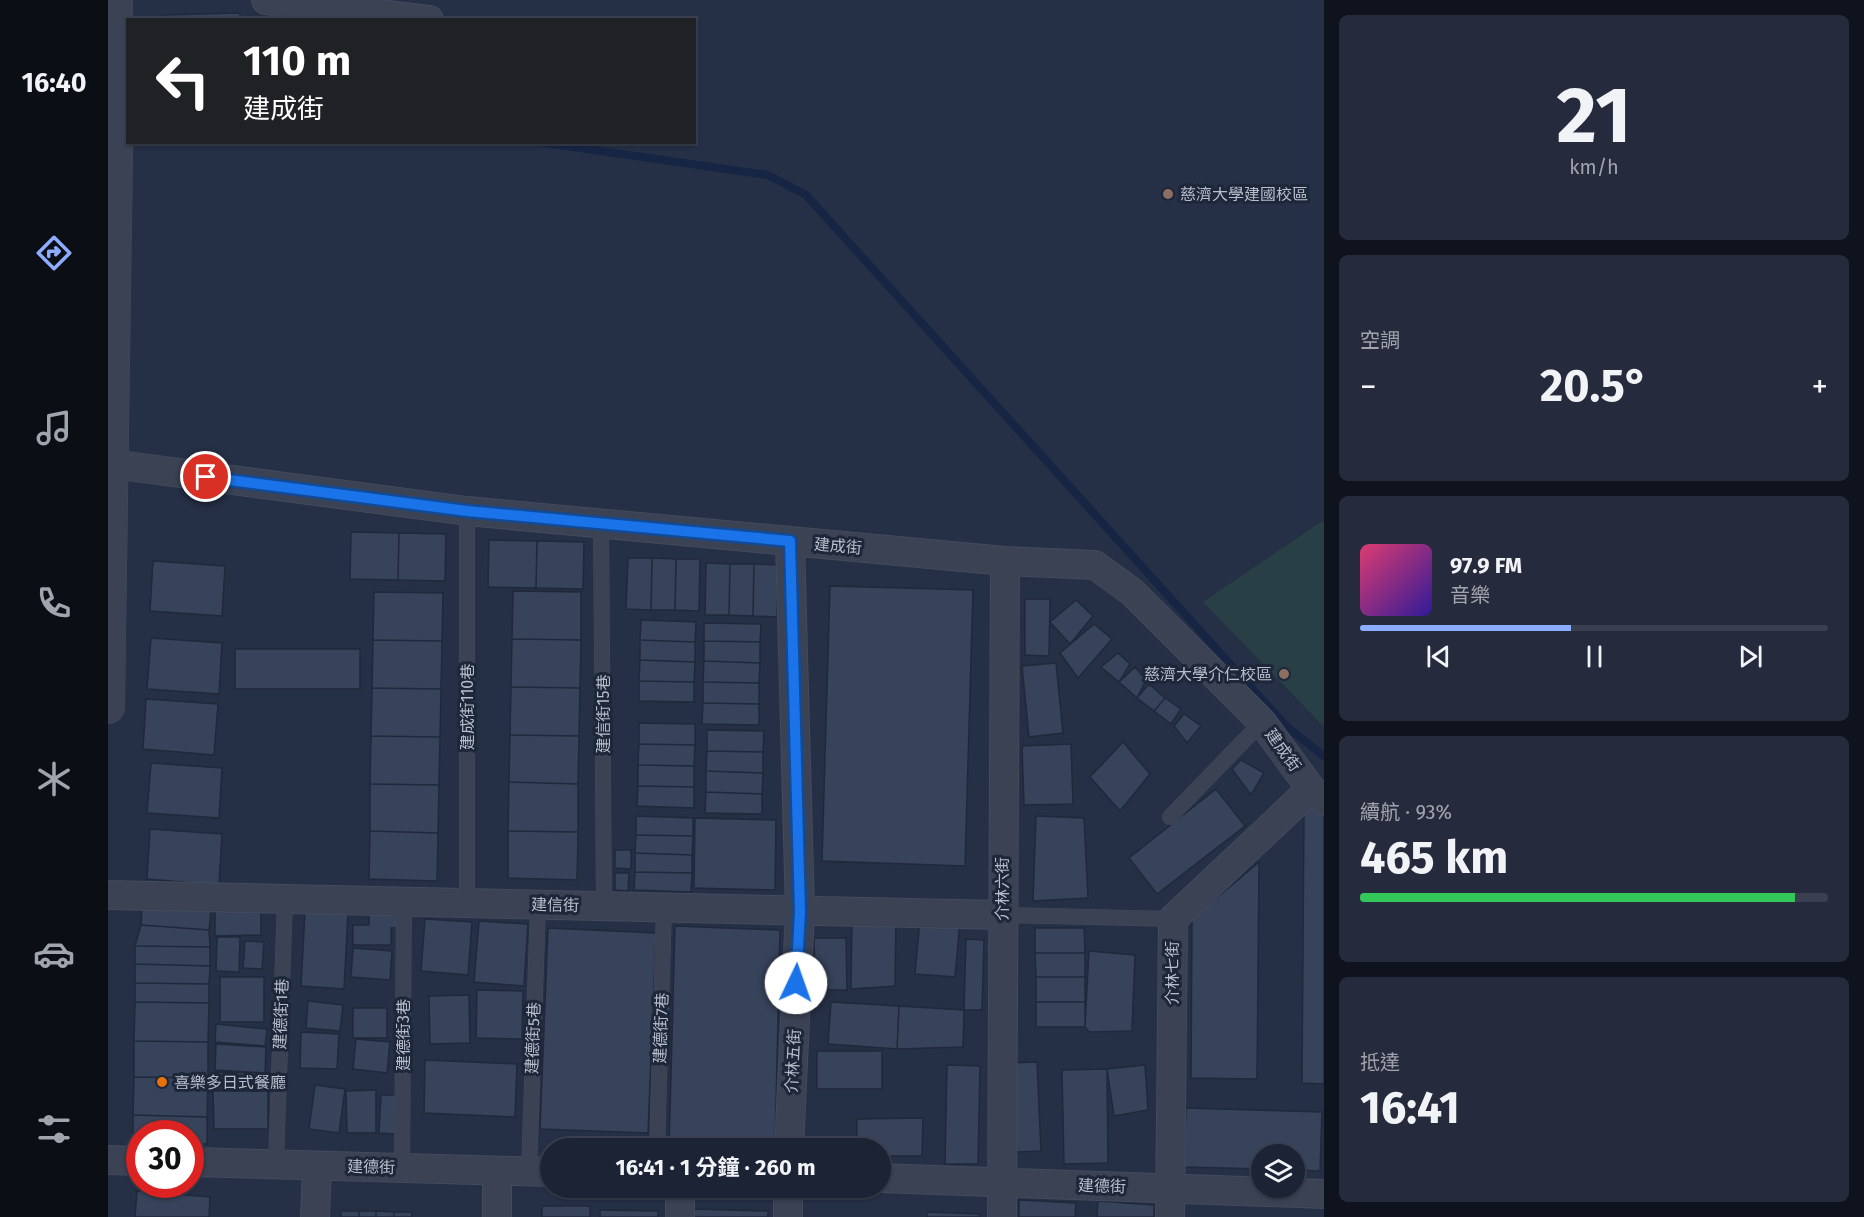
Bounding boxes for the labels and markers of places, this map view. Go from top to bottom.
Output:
place label: 慈濟大學建國校區 [1180,185,1308,204]
marker: 慈濟大學建國校區 [1161,187,1175,201]
pin [180,451,231,502]
place label: 慈濟大學介仁校區 [1144,665,1272,684]
marker: 慈濟大學介仁校區 [1277,667,1291,681]
place label: 喜樂多日式餐廳 [174,1073,286,1092]
marker: 喜樂多日式餐廳 [155,1075,169,1089]

